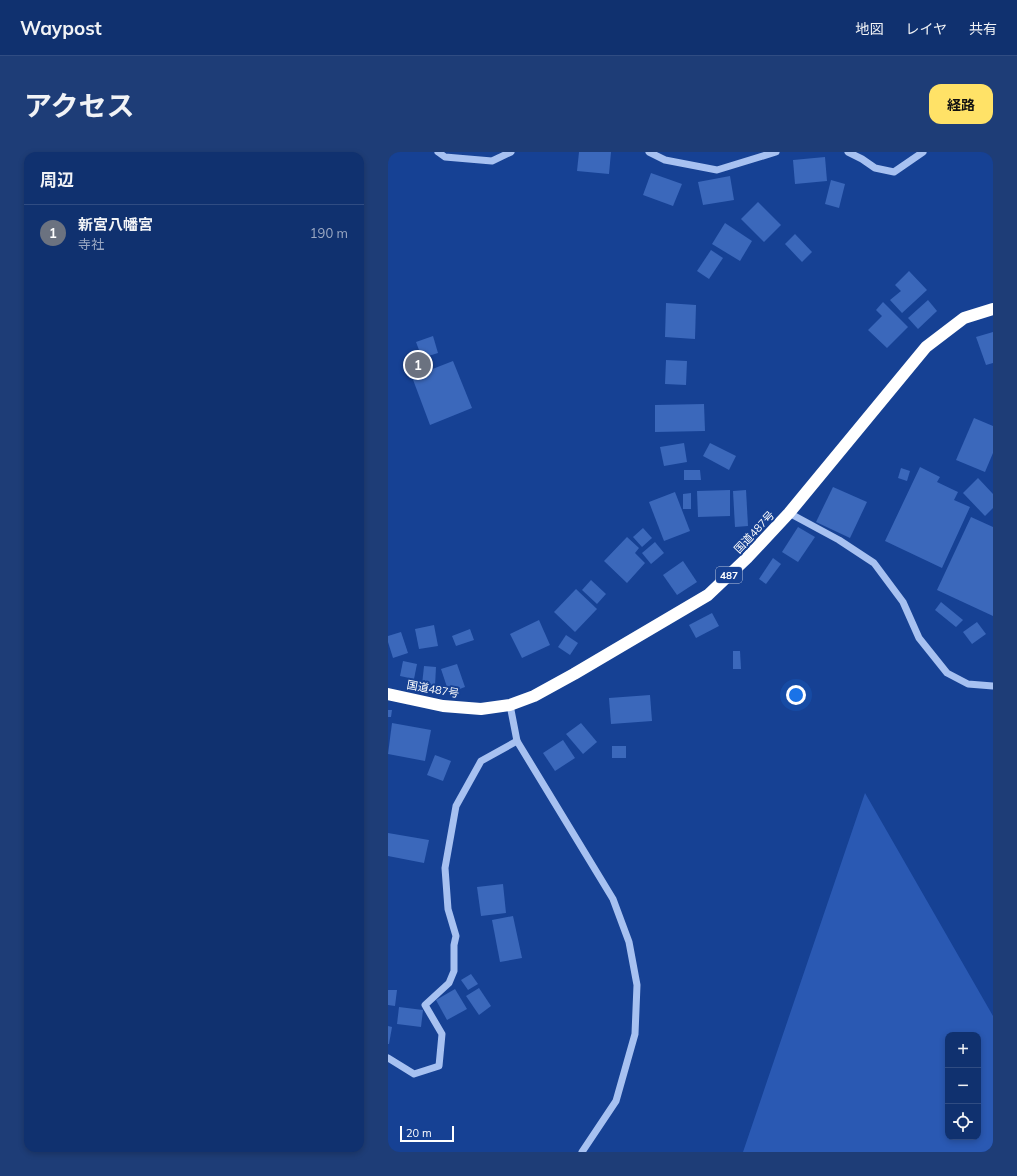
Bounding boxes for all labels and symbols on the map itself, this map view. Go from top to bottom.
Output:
pin: 1 [405,350,431,380]
street label: 国道487号 [731,508,777,556]
road number: 487 [716,567,742,583]
street label: 国道487号 [406,678,460,700]
your location [786,685,806,705]
scale bar [400,1124,454,1143]

